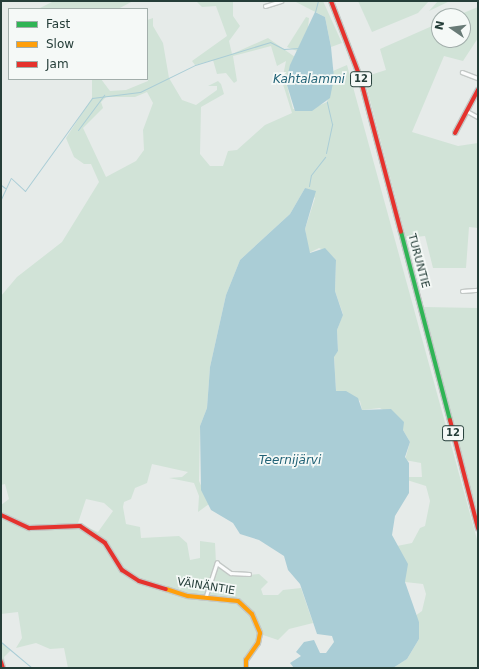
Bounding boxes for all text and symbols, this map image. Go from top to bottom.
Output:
legend [8,8,148,80]
north arrow [431,8,471,48]
text: Fast [46,17,70,31]
text: N [432,19,447,31]
text: Slow [46,37,74,51]
text: Jam [46,57,69,71]
road number: 12 [350,71,372,87]
water label: Kahtalammi [273,73,345,87]
street label: TURUNTIE [404,232,432,290]
road number: 12 [442,425,464,441]
water label: Teernijärvi [259,454,321,468]
street label: VÄINÄNTIE [176,576,236,598]

